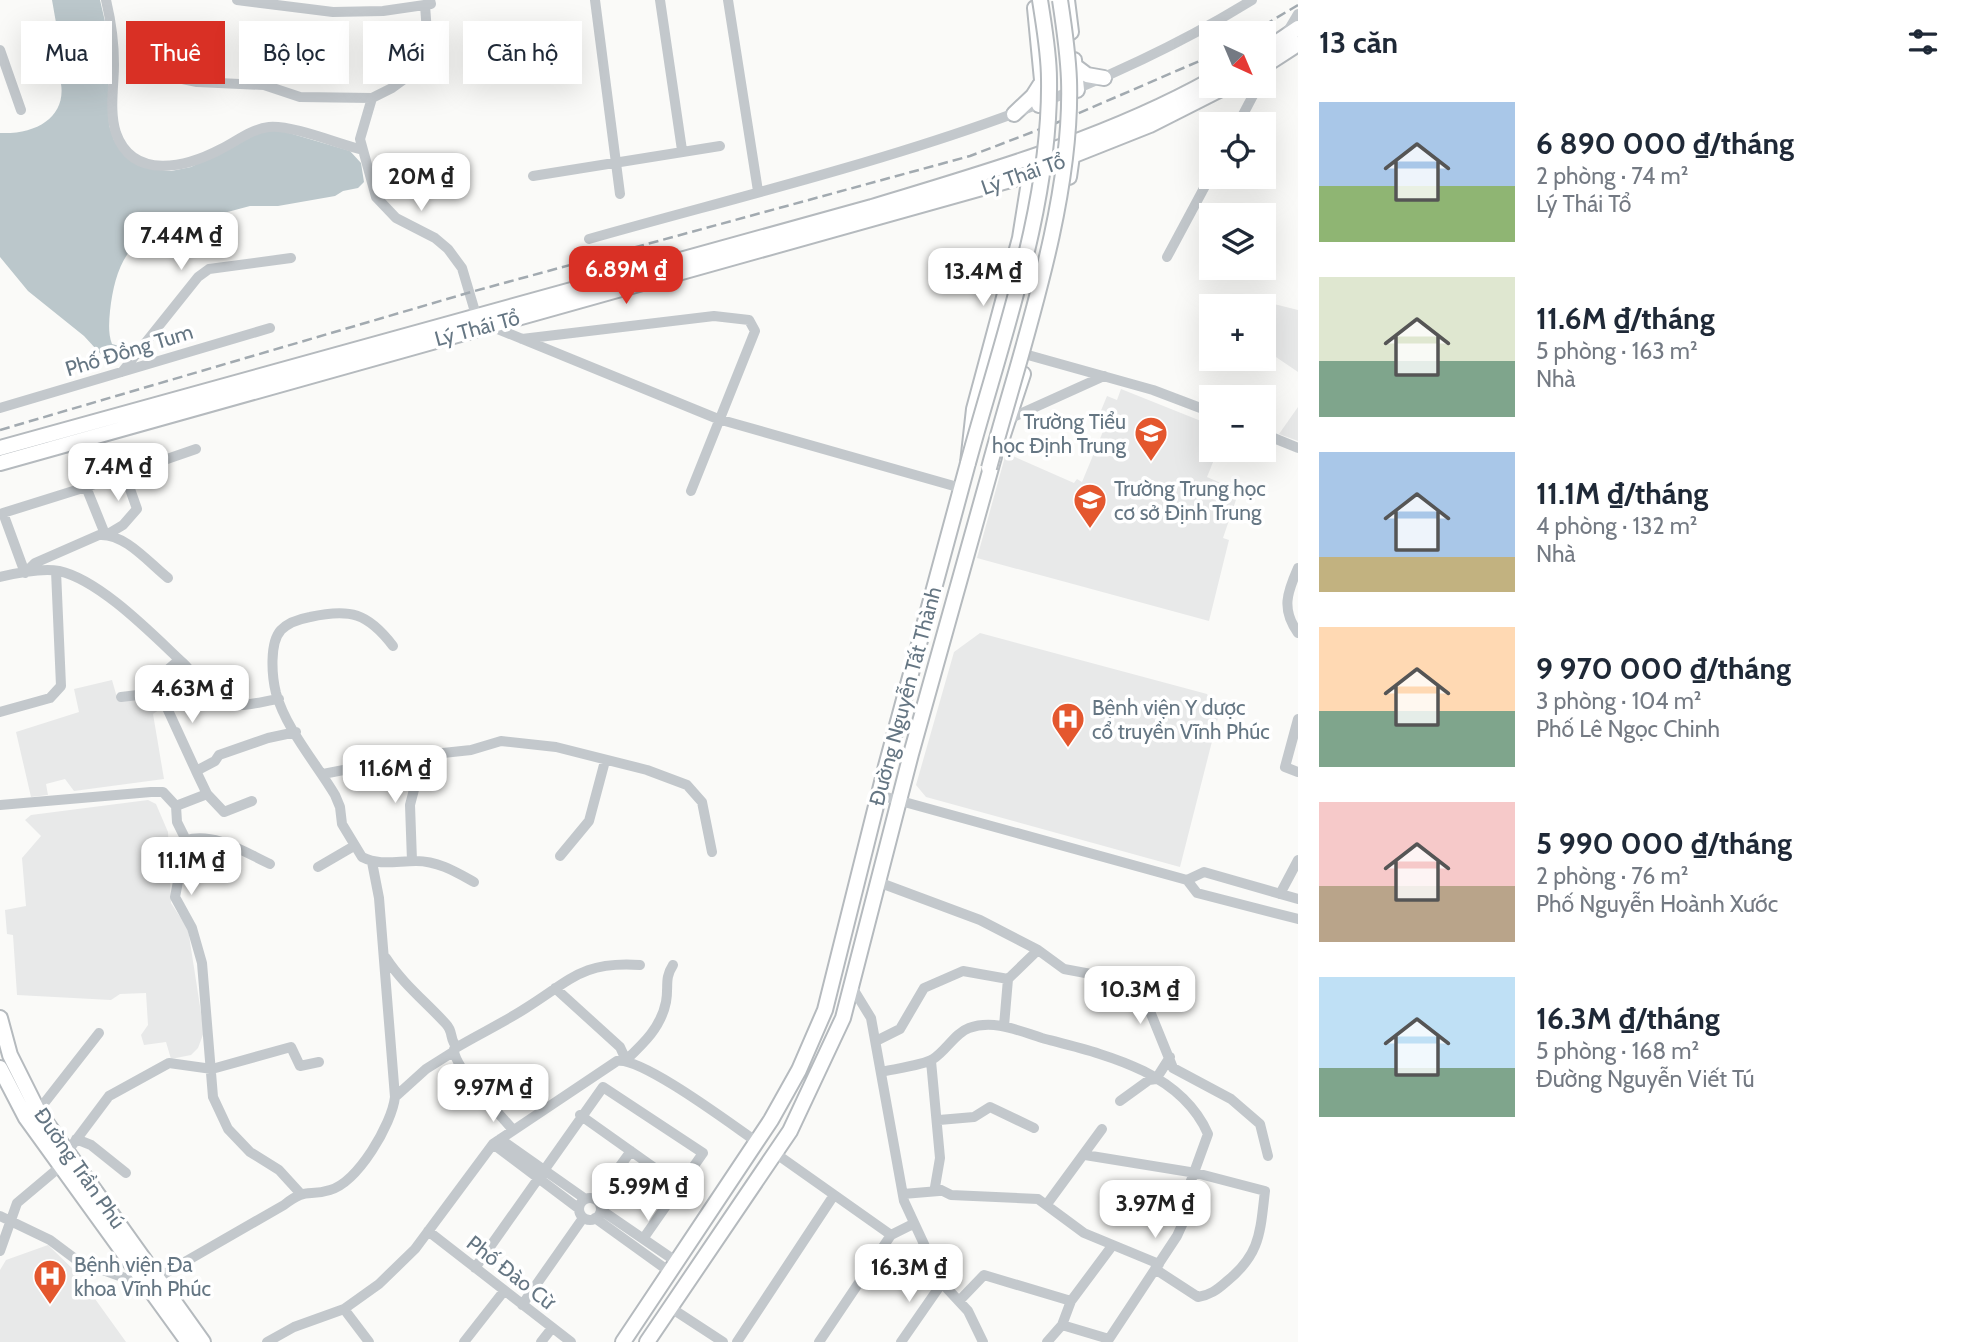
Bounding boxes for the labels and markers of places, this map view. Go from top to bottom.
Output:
pin: 20M ₫ [372,154,470,213]
pin: 7.44M ₫ [116,212,246,272]
pin: 6.89M ₫ [561,246,691,306]
pin: 13.4M ₫ [918,248,1048,308]
place label: Trường Tiểu học Định Trung [992,409,1127,458]
school or university icon: Trường Tiểu học Định Trung [1132,414,1170,463]
pin: 7.4M ₫ [61,444,175,503]
place label: Trường Trung học cơ sở Định Trung [1114,476,1266,525]
school or university icon: Trường Trung học cơ sở Định Trung [1071,481,1109,530]
pin: 4.63M ₫ [127,666,257,725]
place label: Bệnh viện Y dược cổ truyền Vĩnh Phúc [1092,695,1270,744]
hospital icon: Bệnh viện Y dược cổ truyền Vĩnh Phúc [1049,700,1087,749]
pin: 11.6M ₫ [330,746,460,805]
pin: 11.1M ₫ [126,838,256,897]
pin: 10.3M ₫ [1075,967,1205,1026]
pin: 9.97M ₫ [428,1064,558,1124]
pin: 5.99M ₫ [583,1164,713,1223]
pin: 3.97M ₫ [1090,1180,1220,1240]
pin: 16.3M ₫ [844,1244,974,1304]
place label: Bệnh viện Đa khoa Vĩnh Phúc [74,1252,211,1301]
hospital icon: Bệnh viện Đa khoa Vĩnh Phúc [31,1257,69,1306]

